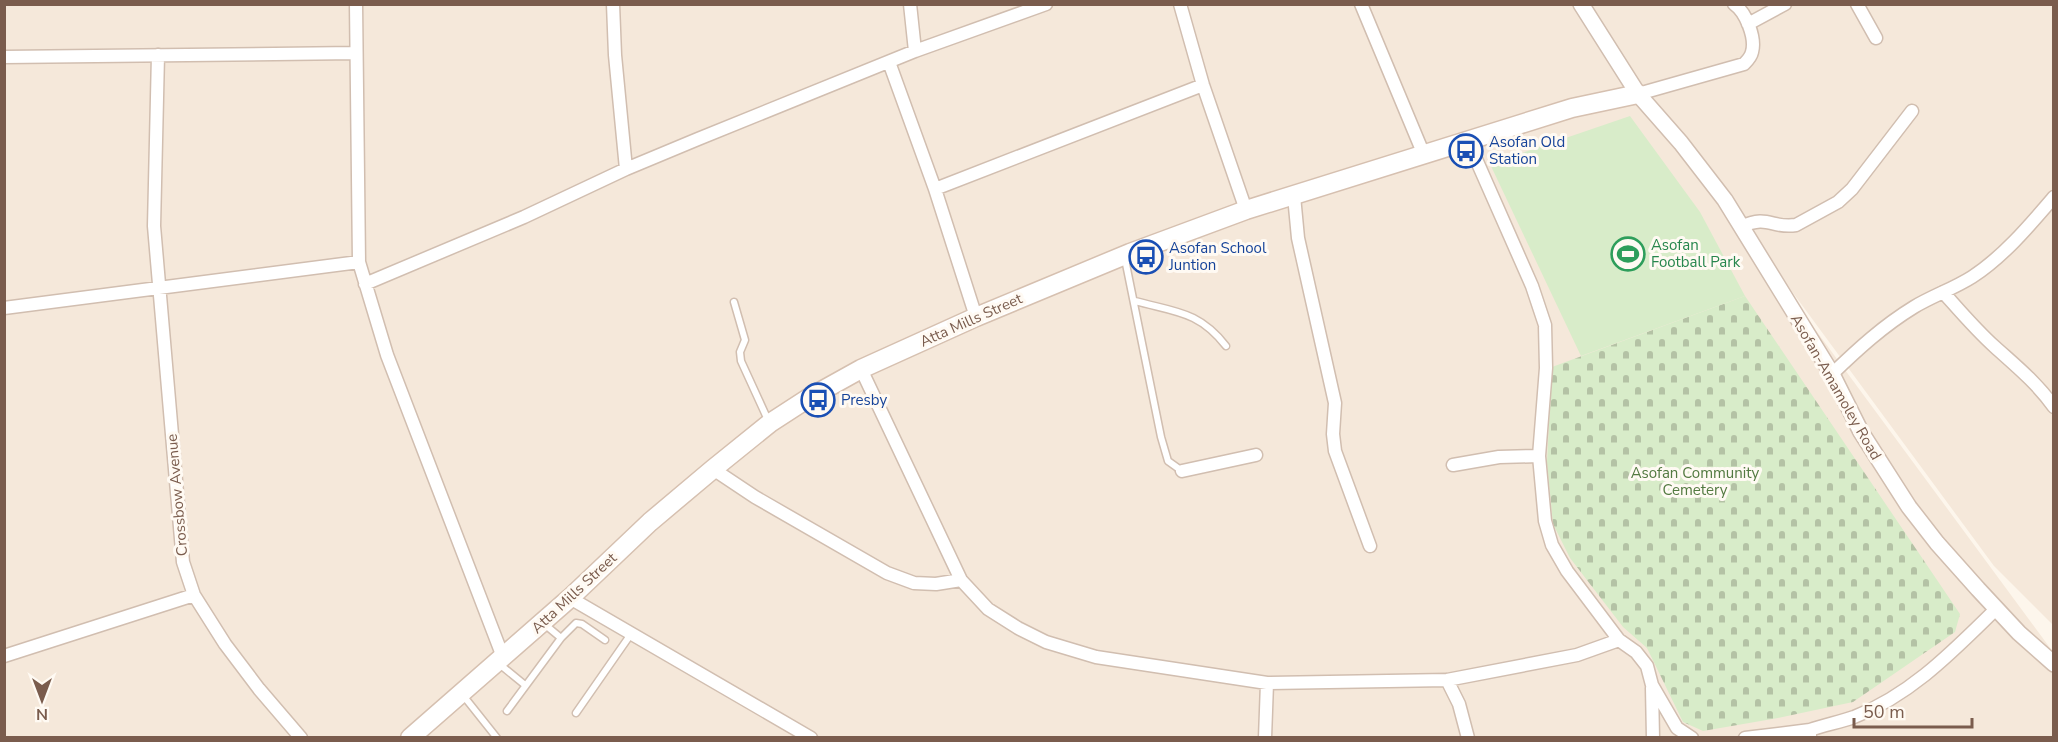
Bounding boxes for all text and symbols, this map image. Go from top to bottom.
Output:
place label: Asofan Old Station [1489,132,1565,169]
bus stop icon: Asofan Old Station [1448,133,1484,169]
place label: Asofan Football Park [1651,235,1741,272]
sports icon: Asofan Football Park [1610,236,1646,272]
place label: Asofan School Juntion [1168,238,1267,275]
bus stop icon: Asofan School Juntion [1128,239,1164,275]
street label: Atta Mills Street [917,288,1026,351]
street label: Asofan-Amamoley Road [1786,310,1886,464]
bus stop icon: Presby [800,382,836,418]
place label: Presby [841,390,887,410]
street label: Crossbow Avenue [162,433,192,557]
park label: Asofan Community Cemetery [1631,463,1760,500]
street label: Atta Mills Street [527,548,622,638]
north arrow [12,670,72,730]
scale bar [1854,691,1972,729]
text: 50 m [1863,700,1905,724]
text: N [36,703,48,725]

